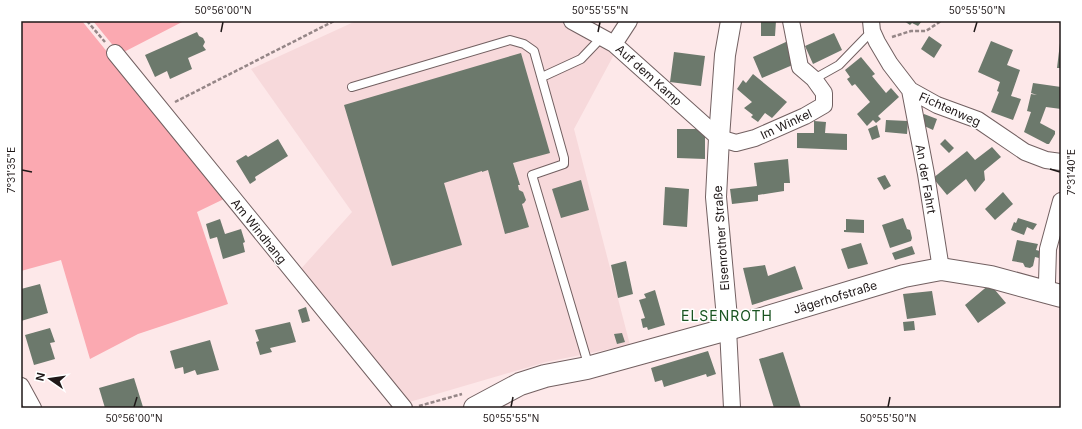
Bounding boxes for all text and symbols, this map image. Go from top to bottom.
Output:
text: 50°56'00"N [194,4,252,16]
text: 50°55'55"N [572,4,628,16]
text: 50°55'50"N [949,4,1005,16]
street label: Auf dem Kamp [613,41,685,109]
street label: Fichtenweg [917,89,983,129]
street label: Im Winkel [758,106,814,142]
street label: An der Fahrt [913,143,939,215]
text: 7°31'35"E [5,147,17,193]
text: 7°31'40"E [1065,149,1077,195]
street label: Elsenrother Straße [710,185,732,291]
street label: Am Windhang [228,195,290,267]
street label: Jägerhofstraße [791,277,879,317]
district label: ELSENROTH [681,307,773,324]
north arrow [30,359,70,399]
text: N [32,371,48,382]
text: 50°56'00"N [105,412,163,424]
text: 50°55'55"N [483,412,539,424]
text: 50°55'50"N [860,412,916,424]

